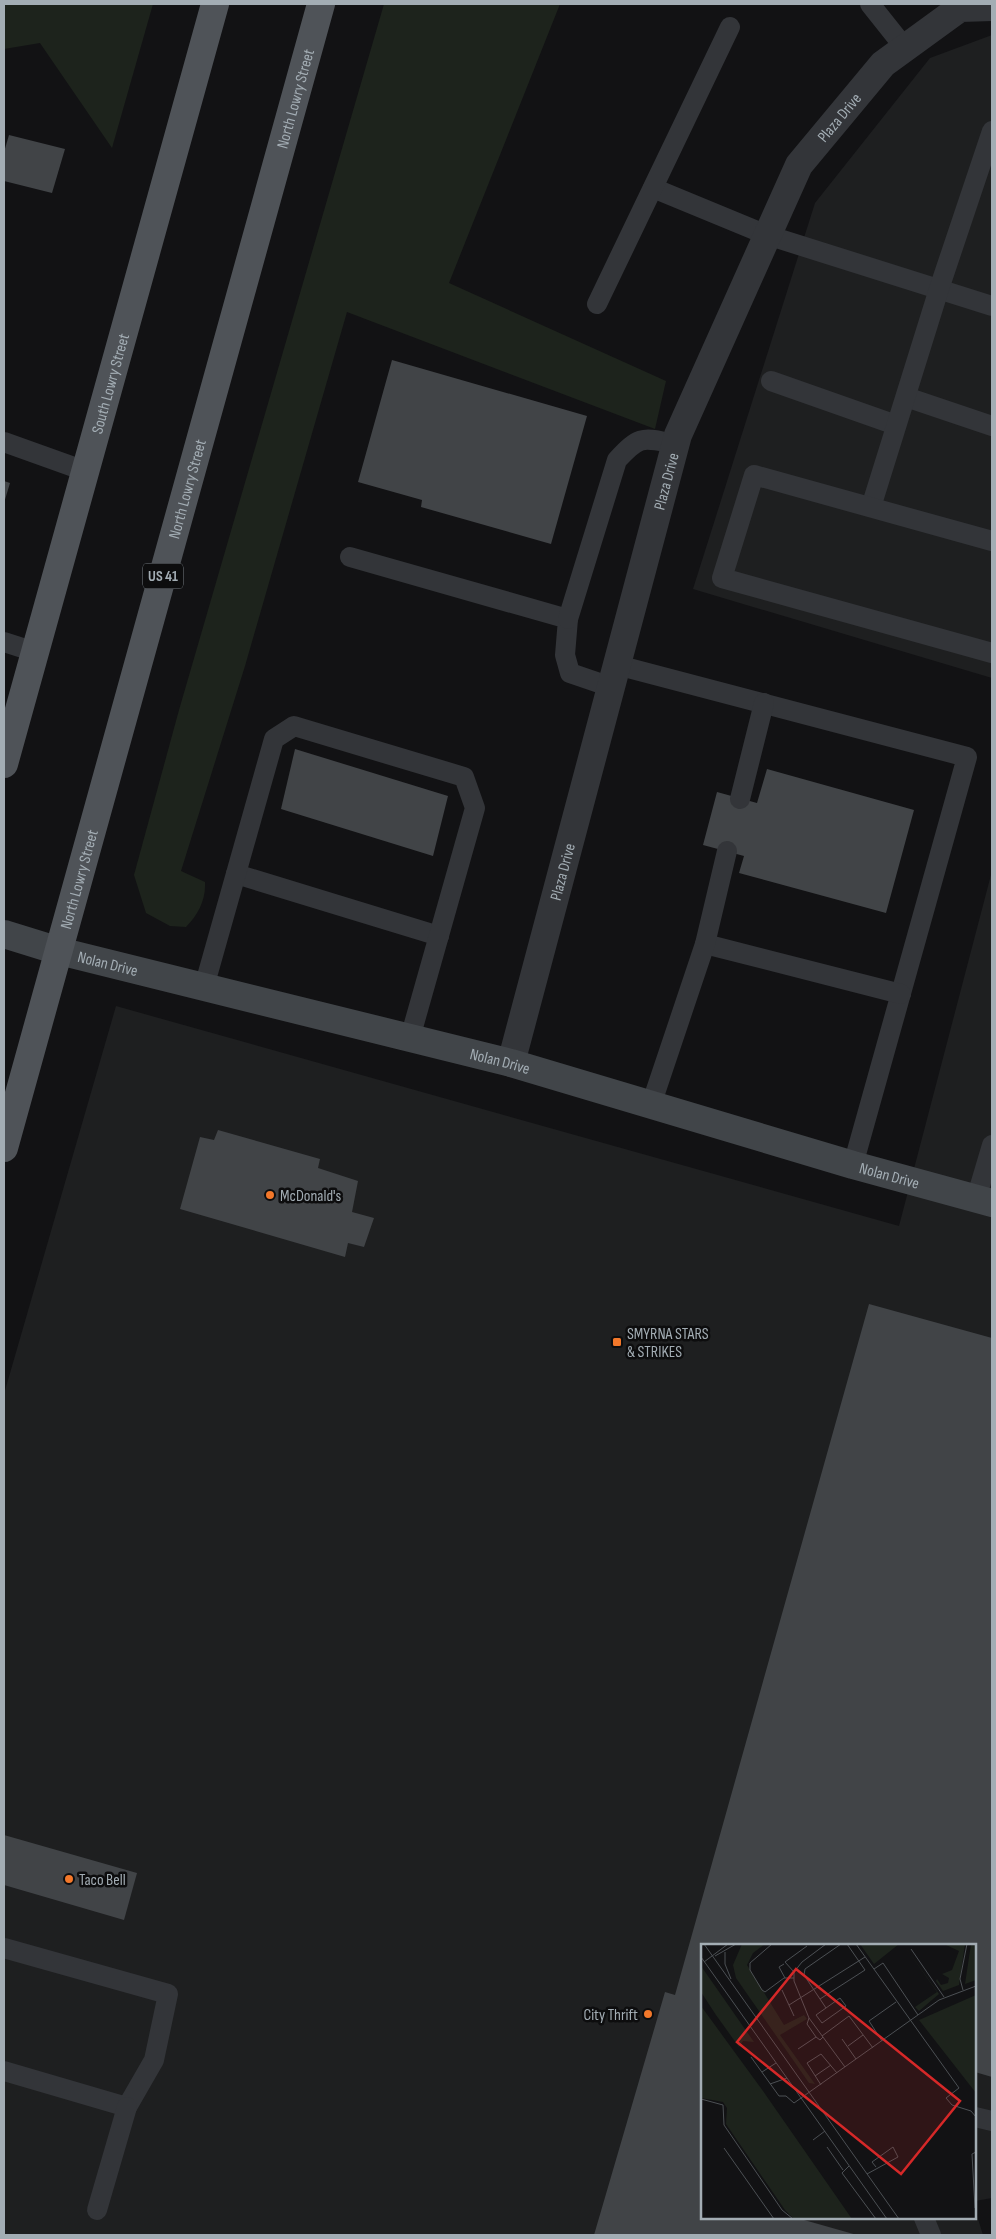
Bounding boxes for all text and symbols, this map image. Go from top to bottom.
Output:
street label: North Lowry Street [273,47,319,151]
street label: Plaza Drive [814,90,866,147]
street label: South Lowry Street [88,331,134,436]
street label: North Lowry Street [165,437,211,541]
street label: Plaza Drive [650,451,684,512]
road number: US 41 [143,564,183,588]
street label: North Lowry Street [57,828,103,931]
street label: Plaza Drive [547,841,580,903]
street label: Nolan Drive [76,948,140,981]
street label: Nolan Drive [468,1045,532,1079]
street label: Nolan Drive [857,1159,921,1194]
place label: McDonald's [280,1187,342,1206]
marker: McDonald's [264,1189,276,1201]
place label: SMYRNA STARS & STRIKES [627,1325,709,1362]
marker: SMYRNA STARS & STRIKES [611,1336,623,1348]
place label: Taco Bell [79,1871,126,1890]
marker: Taco Bell [63,1873,75,1885]
inset map [701,1944,976,2219]
place label: City Thrift [583,2006,638,2025]
marker: City Thrift [642,2008,654,2020]

